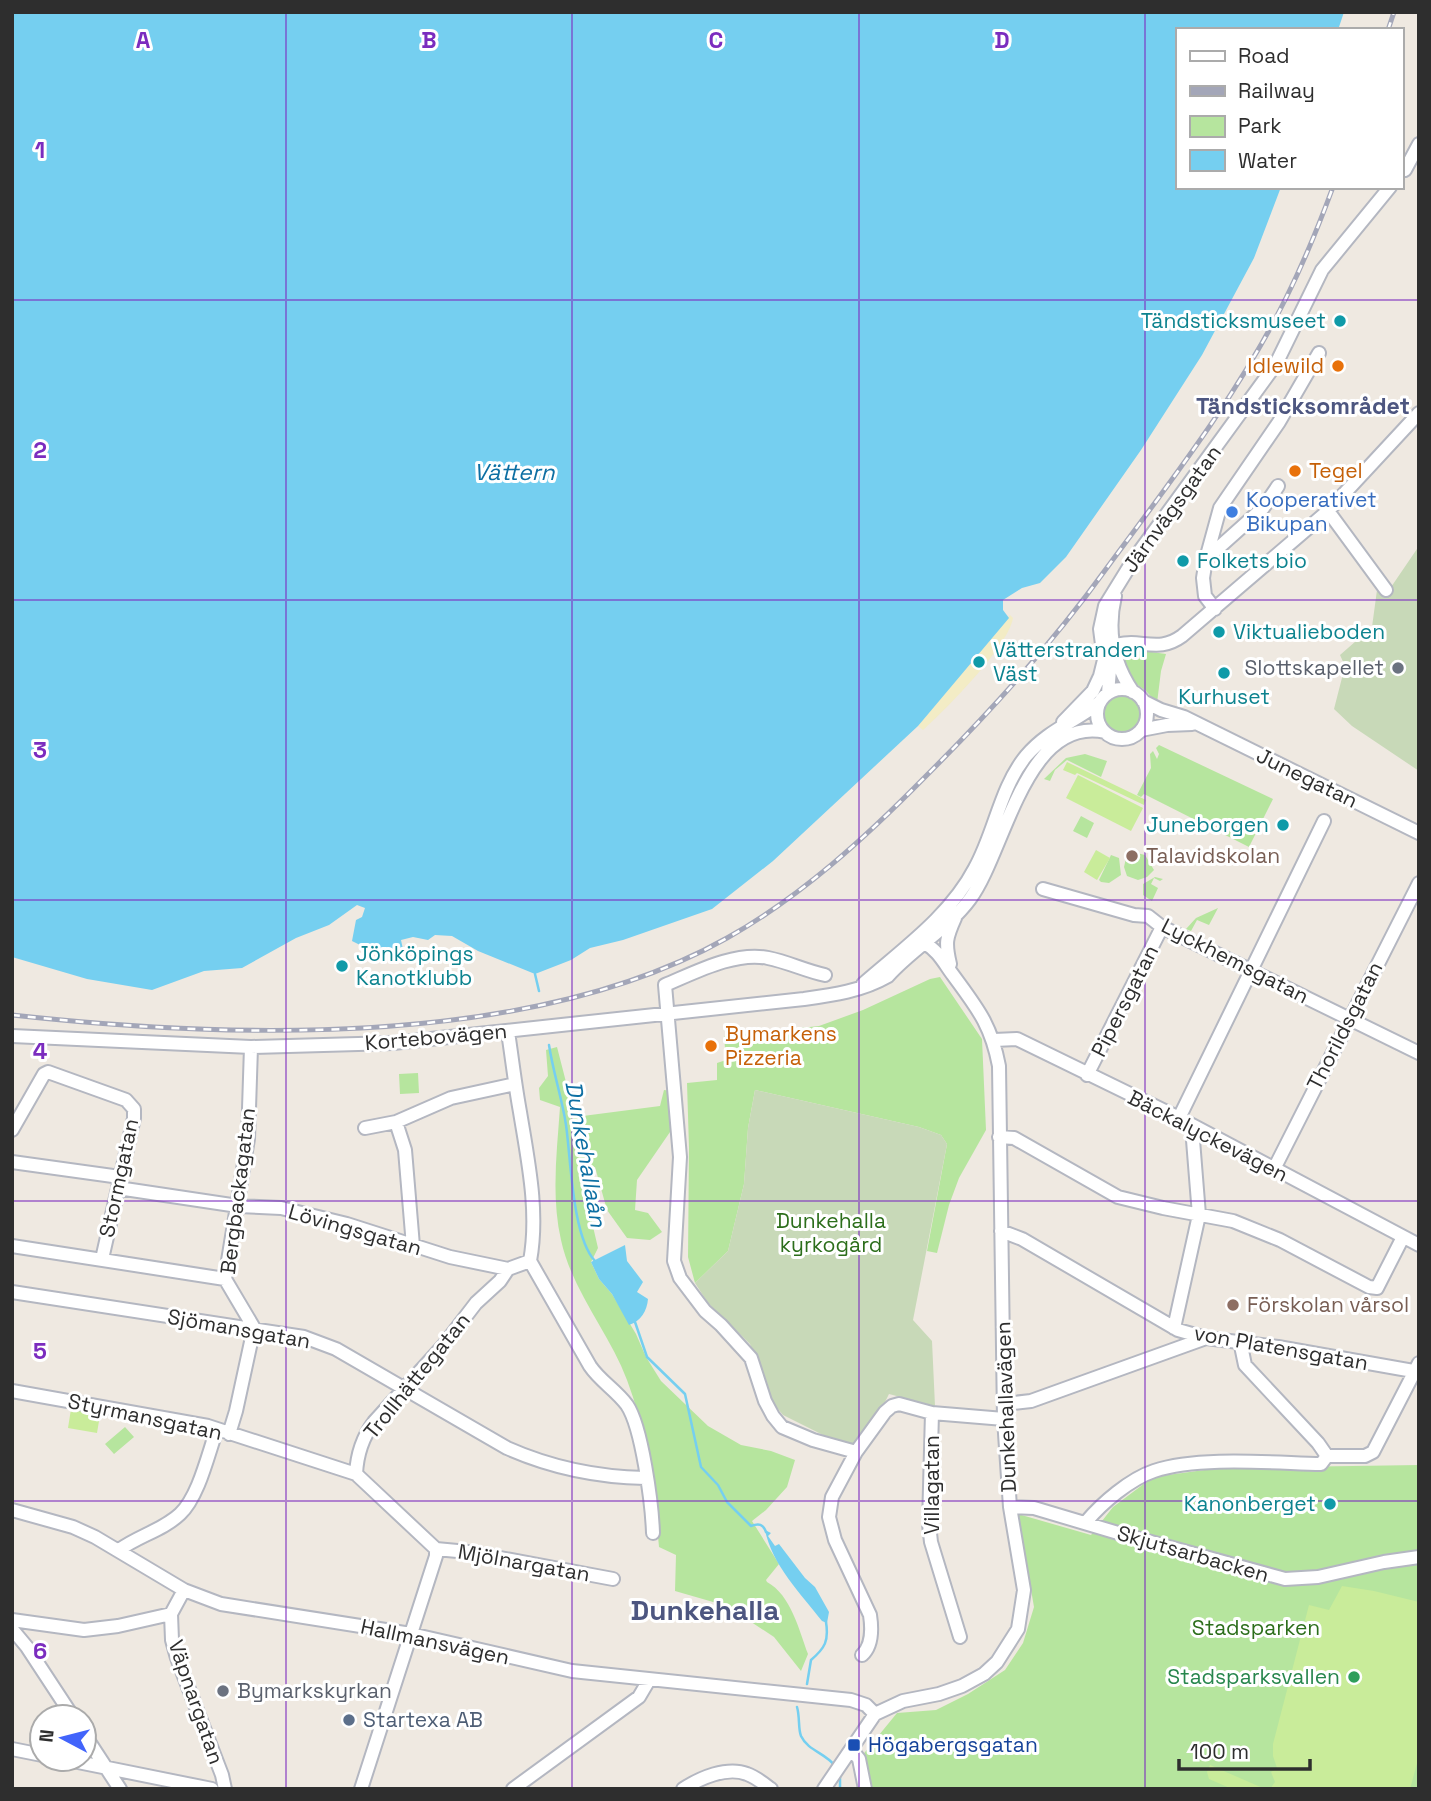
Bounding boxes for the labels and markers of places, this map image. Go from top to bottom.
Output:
place label: Tändsticksmuseet [1141,307,1326,334]
marker: Tändsticksmuseet [1332,313,1348,329]
place label: Idlewild [1247,352,1324,379]
marker: Idlewild [1330,358,1346,374]
place label: Tegel [1309,457,1363,484]
marker: Tegel [1287,463,1303,479]
place label: Kooperativet Bikupan [1246,486,1377,537]
marker: Kooperativet Bikupan [1224,504,1240,520]
place label: Folkets bio [1197,547,1307,574]
marker: Folkets bio [1175,553,1191,569]
place label: Viktualieboden [1233,618,1385,645]
marker: Viktualieboden [1211,624,1227,640]
place label: Vätterstranden Väst [993,636,1146,687]
marker: Vätterstranden Väst [971,654,987,670]
place label: Slottskapellet [1244,654,1384,681]
marker: Slottskapellet [1390,660,1406,676]
marker: Kurhuset [1216,665,1232,681]
place label: Kurhuset [1178,683,1270,710]
place label: Juneborgen [1146,811,1269,838]
marker: Juneborgen [1275,817,1291,833]
place label: Talavidskolan [1146,842,1280,869]
marker: Talavidskolan [1124,848,1140,864]
place label: Jönköpings Kanotklubb [356,940,474,991]
marker: Jönköpings Kanotklubb [334,958,350,974]
place label: Bymarkens Pizzeria [725,1020,837,1071]
marker: Bymarkens Pizzeria [703,1038,719,1054]
place label: Förskolan vårsol [1247,1291,1409,1318]
marker: Förskolan vårsol [1225,1297,1241,1313]
place label: Kanonberget [1184,1490,1316,1517]
marker: Kanonberget [1322,1496,1338,1512]
place label: Stadsparksvallen [1167,1663,1340,1690]
marker: Stadsparksvallen [1346,1669,1362,1685]
place label: Bymarkskyrkan [237,1677,392,1704]
marker: Bymarkskyrkan [215,1683,231,1699]
place label: Startexa AB [363,1706,483,1733]
marker: Startexa AB [341,1712,357,1728]
place label: Högabergsgatan [868,1731,1038,1758]
marker: Högabergsgatan [846,1737,862,1753]

